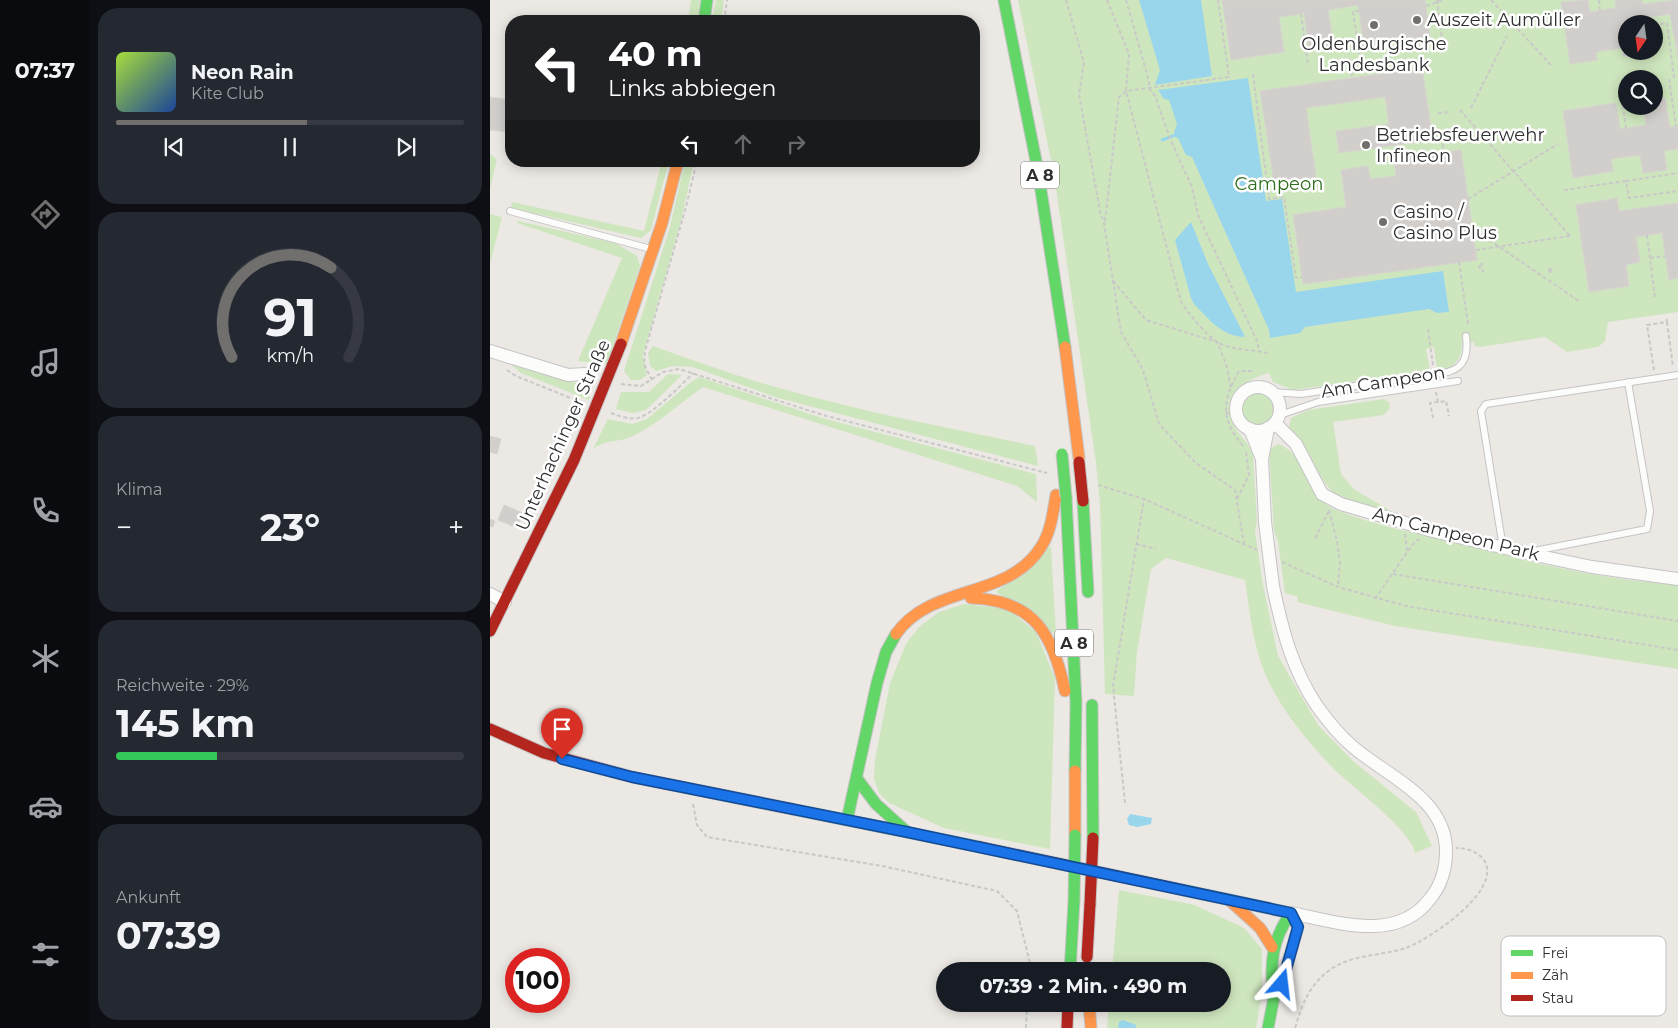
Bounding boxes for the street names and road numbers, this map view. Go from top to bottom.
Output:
road number: A 8 [1021,162,1059,188]
street label: Unterhachinger Straße [511,336,615,534]
street label: Am Campeon [1319,361,1447,403]
street label: Am Campeon Park [1370,503,1542,565]
road number: A 8 [1055,630,1093,656]

